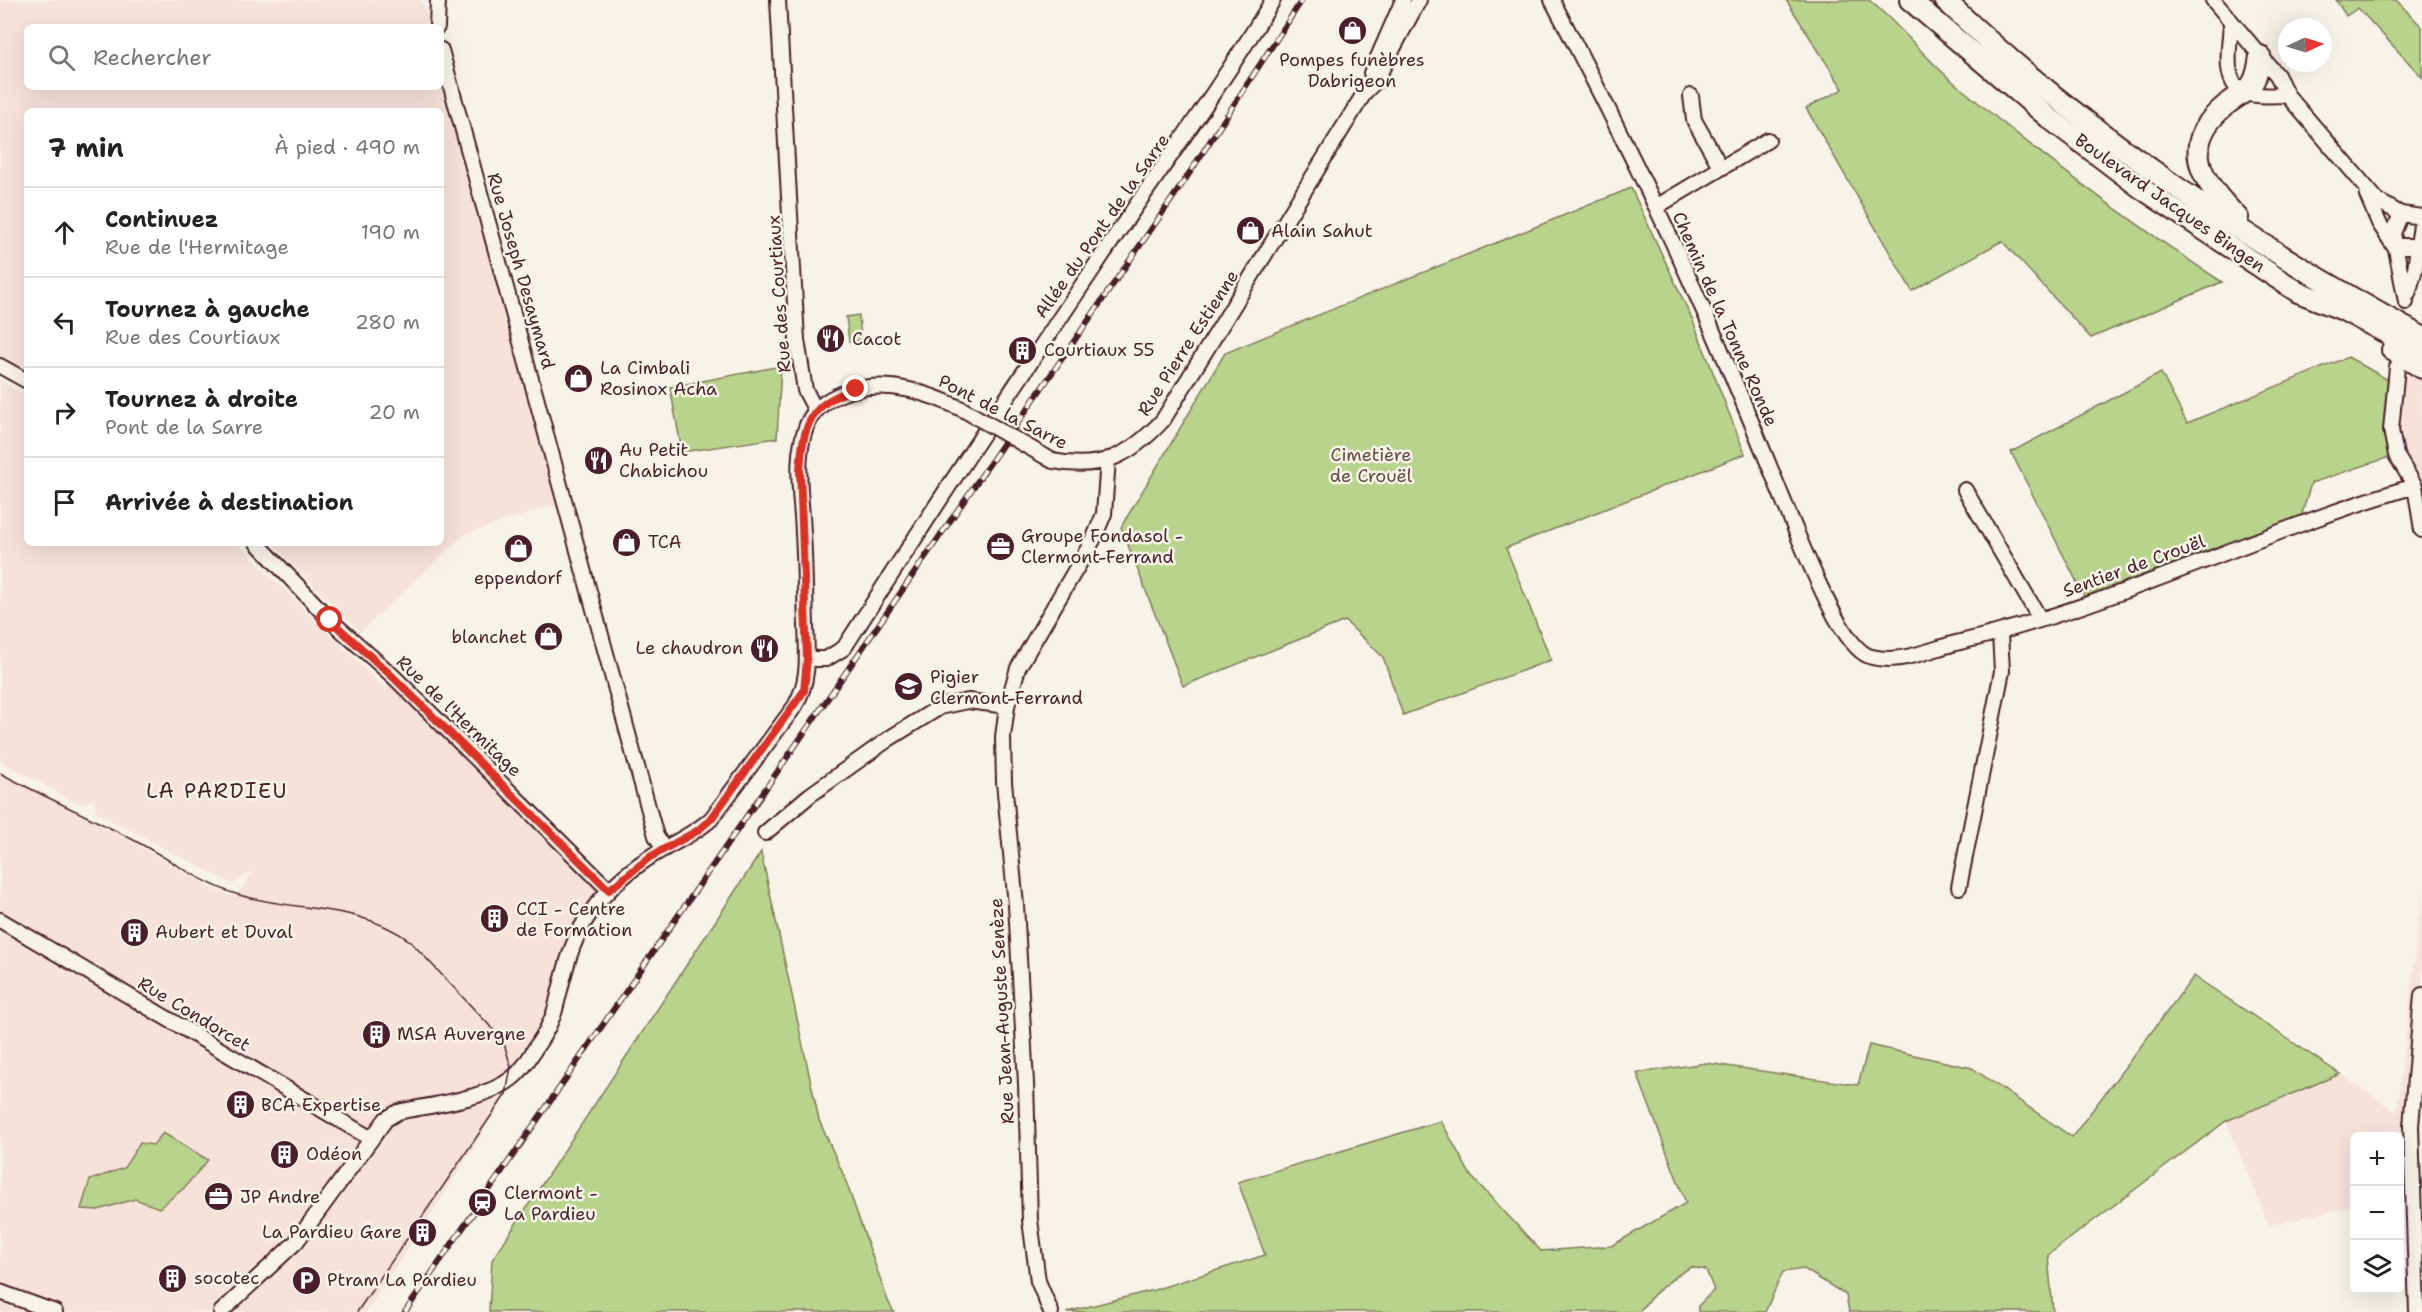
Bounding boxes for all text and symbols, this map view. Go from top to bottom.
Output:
shop icon: Pompes funèbres Dabrigeon [1336,15,1368,47]
north arrow [2278,18,2332,72]
search box [24,24,444,90]
icon: search [45,41,78,74]
text: Rechercher [93,43,212,72]
place label: Pompes funèbres Dabrigeon [1279,48,1425,93]
street label: Boulevard Jacques Bingen [2070,128,2270,278]
street label: Allée du Pont de la Sarre [1029,129,1175,323]
text: 7 min [48,130,124,165]
text: À pied · 490 m [274,134,420,160]
street label: Rue Joseph Desaymard [481,170,561,372]
text: Continuez [105,205,218,234]
street label: Chemin de la Tonne Ronde [1667,208,1783,430]
street label: Rue des Courtiaux [762,215,796,373]
shop icon: Alain Sahut [1234,215,1266,247]
icon: ahead [48,216,81,249]
text: 190 m [361,219,420,245]
place label: Alain Sahut [1271,219,1373,243]
text: Rue de l'Hermitage [105,234,289,260]
street label: Rue Pierre Estienne [1132,265,1244,421]
text: Tournez à gauche [105,295,310,324]
icon: left [48,306,81,339]
text: 280 m [355,309,420,335]
restaurant icon: Cacot [815,323,847,355]
text: Rue des Courtiaux [105,324,280,350]
place label: Cacot [852,327,901,351]
building icon: Courtiaux 55 [1007,334,1039,366]
place label: Courtiaux 55 [1044,338,1154,362]
place label: La Cimbali Rosinox Acha [600,356,717,401]
shop icon: La Cimbali Rosinox Acha [563,362,595,394]
street label: Pont de la Sarre [934,369,1072,455]
route end [842,375,868,401]
text: Tournez à droite [105,385,298,414]
icon: right [48,396,81,429]
text: 20 m [369,399,420,425]
text: Pont de la Sarre [105,414,263,440]
place label: Au Petit Chabichou [619,438,708,483]
park label: Cimetière de Crouël [1330,443,1413,488]
restaurant icon: Au Petit Chabichou [582,444,614,476]
icon: arrive [48,486,81,519]
text: Arrivée à destination [105,488,353,517]
place label: Groupe Fondasol - Clermont-Ferrand [1021,524,1184,569]
shop icon: TCA [611,526,643,558]
street label: Sentier de Crouël [2060,529,2209,603]
place label: TCA [648,530,682,554]
office icon: Groupe Fondasol - Clermont-Ferrand [984,530,1016,562]
shop icon: eppendorf [502,533,534,565]
place label: eppendorf [474,566,562,590]
route start [316,606,342,632]
shop icon: blanchet [532,621,564,653]
place label: blanchet [451,625,527,649]
restaurant icon: Le chaudron [748,632,780,664]
place label: Le chaudron [635,636,743,660]
street label: Rue de l'Hermitage [391,650,527,782]
place label: Pigier Clermont-Ferrand [930,665,1083,710]
school or university icon: Pigier Clermont-Ferrand [893,671,925,703]
district label: LA PARDIEU [146,777,288,805]
place label: CCI - Centre de Formation [516,897,632,942]
street label: Rue Jean-Auguste Senèze [984,897,1020,1125]
building icon: CCI - Centre de Formation [479,903,511,935]
building icon: Aubert et Duval [118,916,150,948]
place label: Aubert et Duval [155,920,293,944]
street label: Rue Condorcet [133,971,255,1057]
building icon: MSA Auvergne [360,1018,392,1050]
place label: MSA Auvergne [397,1022,526,1046]
building icon: BCA Expertise [224,1089,256,1121]
place label: BCA Expertise [261,1093,381,1117]
map controls [2350,1132,2404,1294]
button: + [2350,1132,2404,1186]
building icon: Odéon [269,1138,301,1170]
place label: Odéon [306,1142,362,1166]
office icon: JP Andre [203,1181,235,1213]
place label: Clermont - La Pardieu [504,1181,598,1226]
place label: JP Andre [240,1185,320,1209]
button: − [2350,1186,2404,1240]
station icon: Clermont - La Pardieu [467,1187,499,1219]
building icon: La Pardieu Gare [407,1216,439,1248]
place label: La Pardieu Gare [262,1220,402,1244]
button: layers [2350,1240,2404,1294]
building icon: socotec [157,1262,189,1294]
parking icon: Ptram La Pardieu [290,1264,322,1296]
place label: socotec [194,1266,259,1290]
place label: Ptram La Pardieu [327,1268,477,1292]

